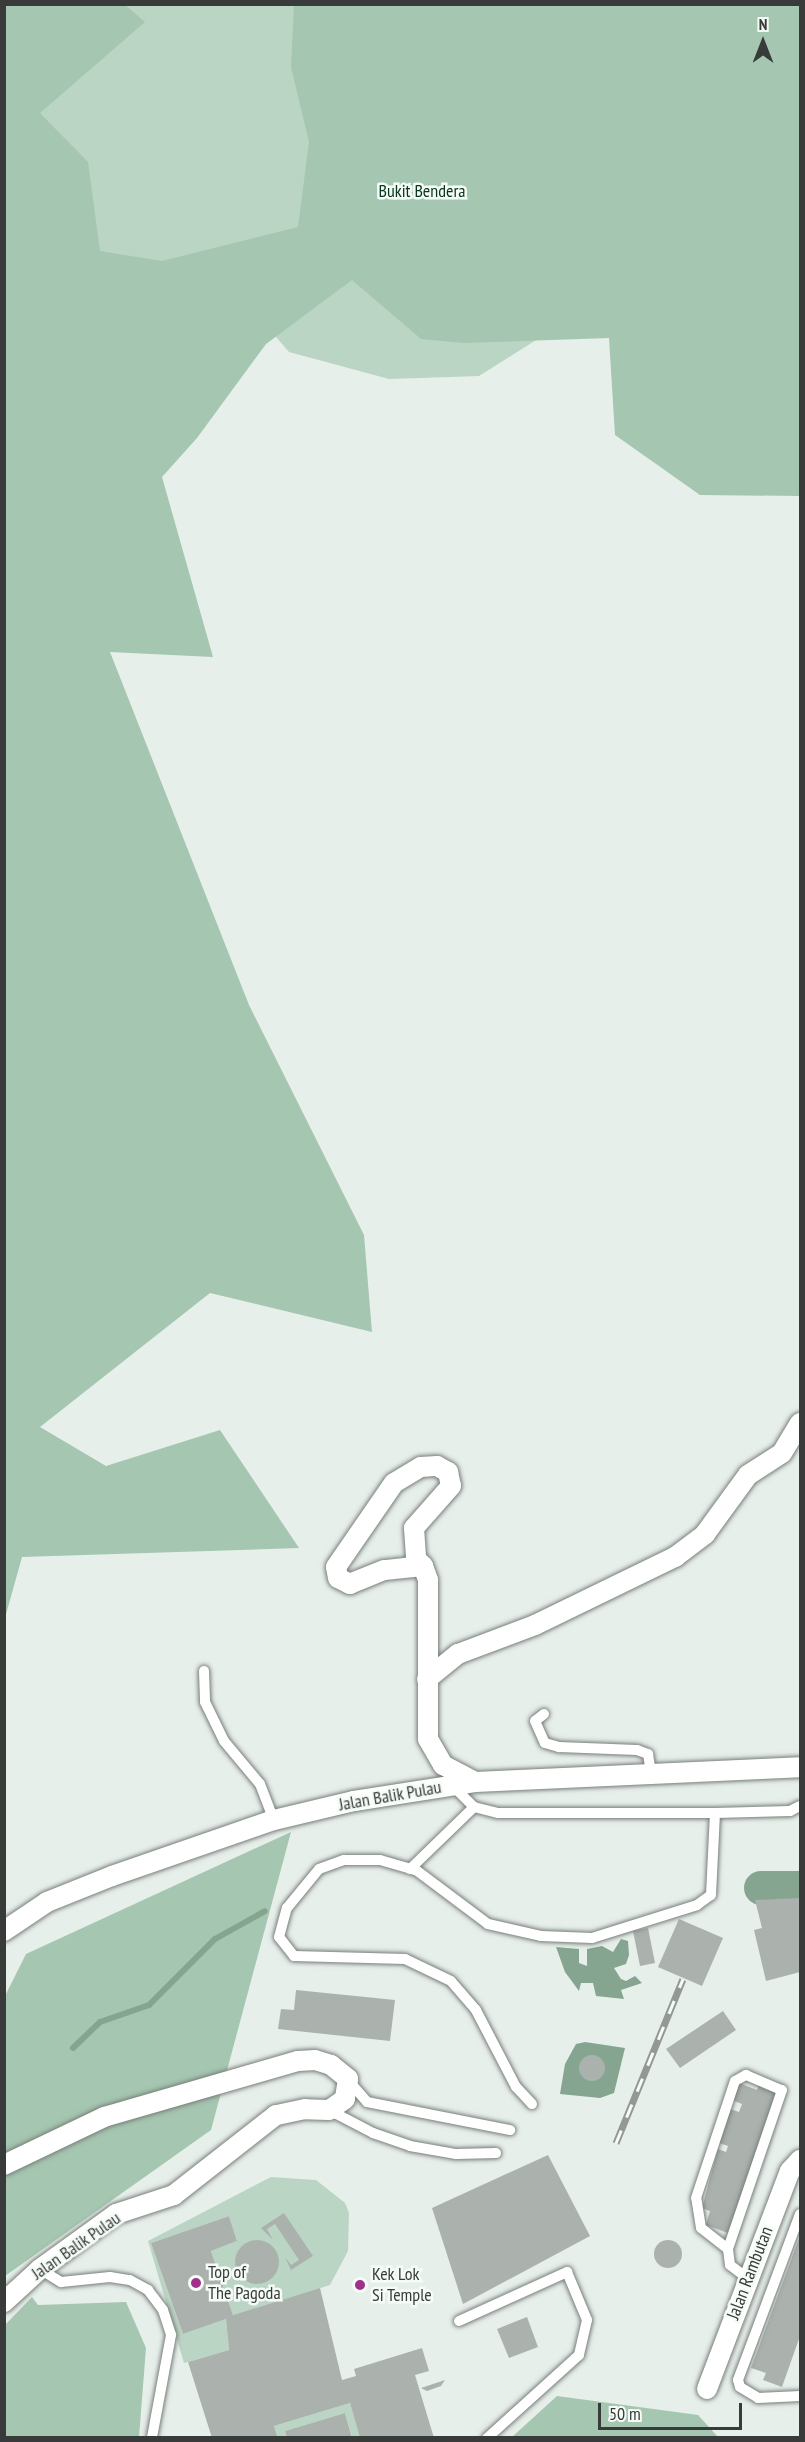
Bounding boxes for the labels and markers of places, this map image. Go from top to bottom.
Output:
place label: Top of The Pagoda [208,2262,281,2304]
place label: Kek Lok Si Temple [372,2264,432,2306]
marker: Top of The Pagoda [189,2276,203,2290]
marker: Kek Lok Si Temple [353,2278,367,2292]

